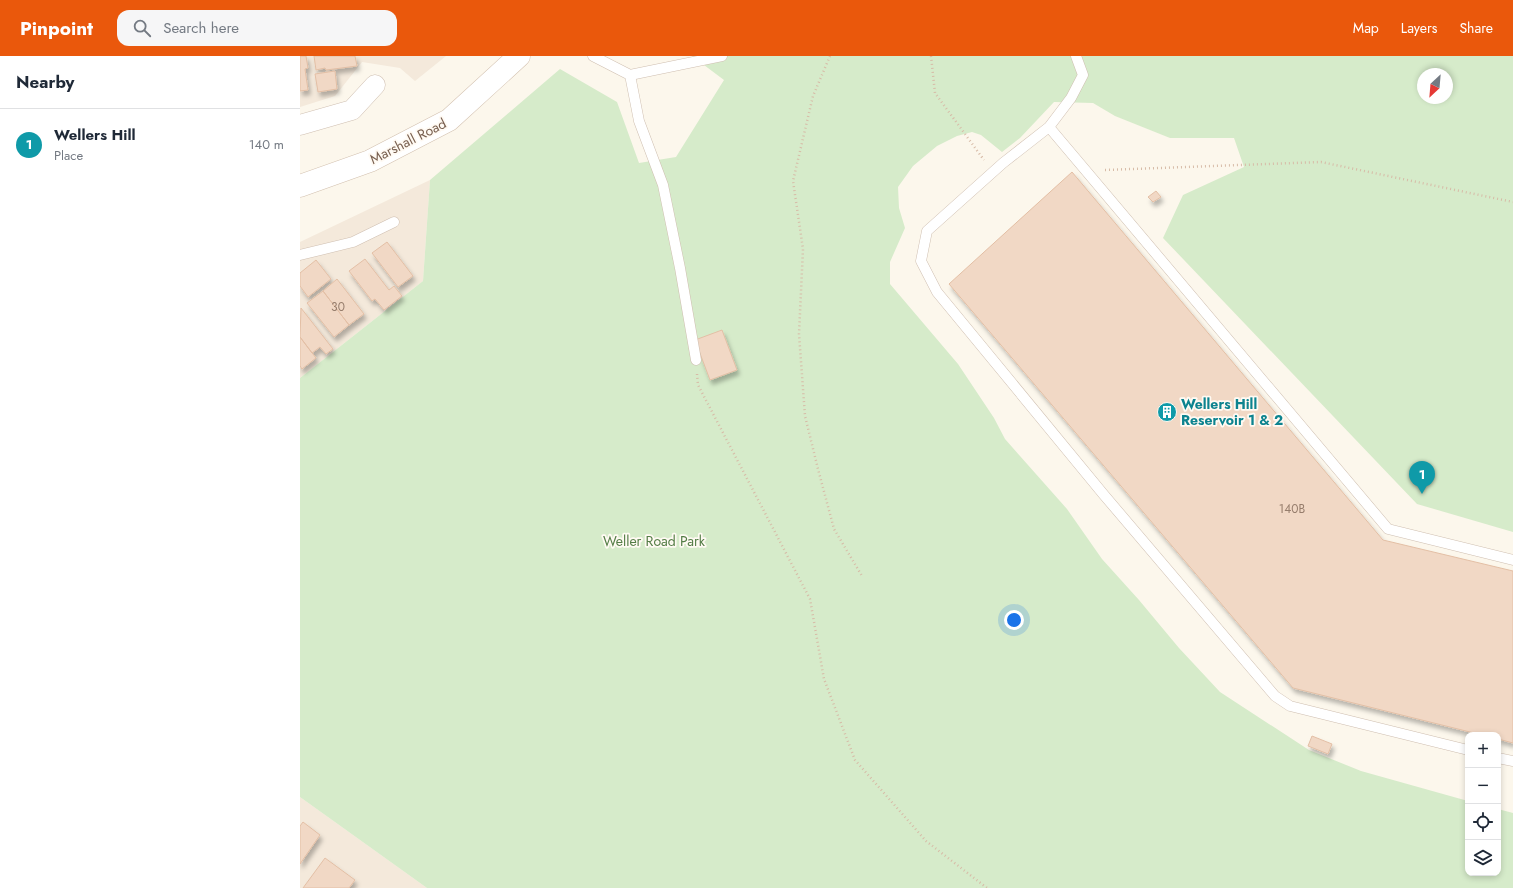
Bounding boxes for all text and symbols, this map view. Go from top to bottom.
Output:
search box [117,10,397,46]
text: Pinpoint [20,15,93,42]
icon: search [131,17,153,39]
text: Search here [163,17,239,39]
text: Map [1353,18,1379,38]
text: Layers [1401,18,1437,38]
text: Share [1459,18,1493,38]
north arrow [1417,68,1453,104]
text: Nearby [16,70,74,94]
street label: Marshall Road [366,113,450,169]
text: Wellers Hill [54,124,136,146]
text: 1 [26,135,32,154]
text: 140 m [249,135,284,154]
text: Place [54,146,83,165]
house number: 30 [331,298,345,316]
place label: Wellers Hill Reservoir 1 & 2 [1181,394,1283,430]
building icon: Wellers Hill Reservoir 1 & 2 [1156,401,1178,423]
pin: 1 [1409,461,1435,494]
house number: 140B [1279,500,1305,518]
park label: Weller Road Park [603,531,706,551]
your location [1004,610,1024,630]
map controls [1465,732,1501,876]
button: + [1465,732,1501,768]
button: − [1465,768,1501,804]
button: locate [1465,804,1501,840]
button: layers [1465,840,1501,876]

